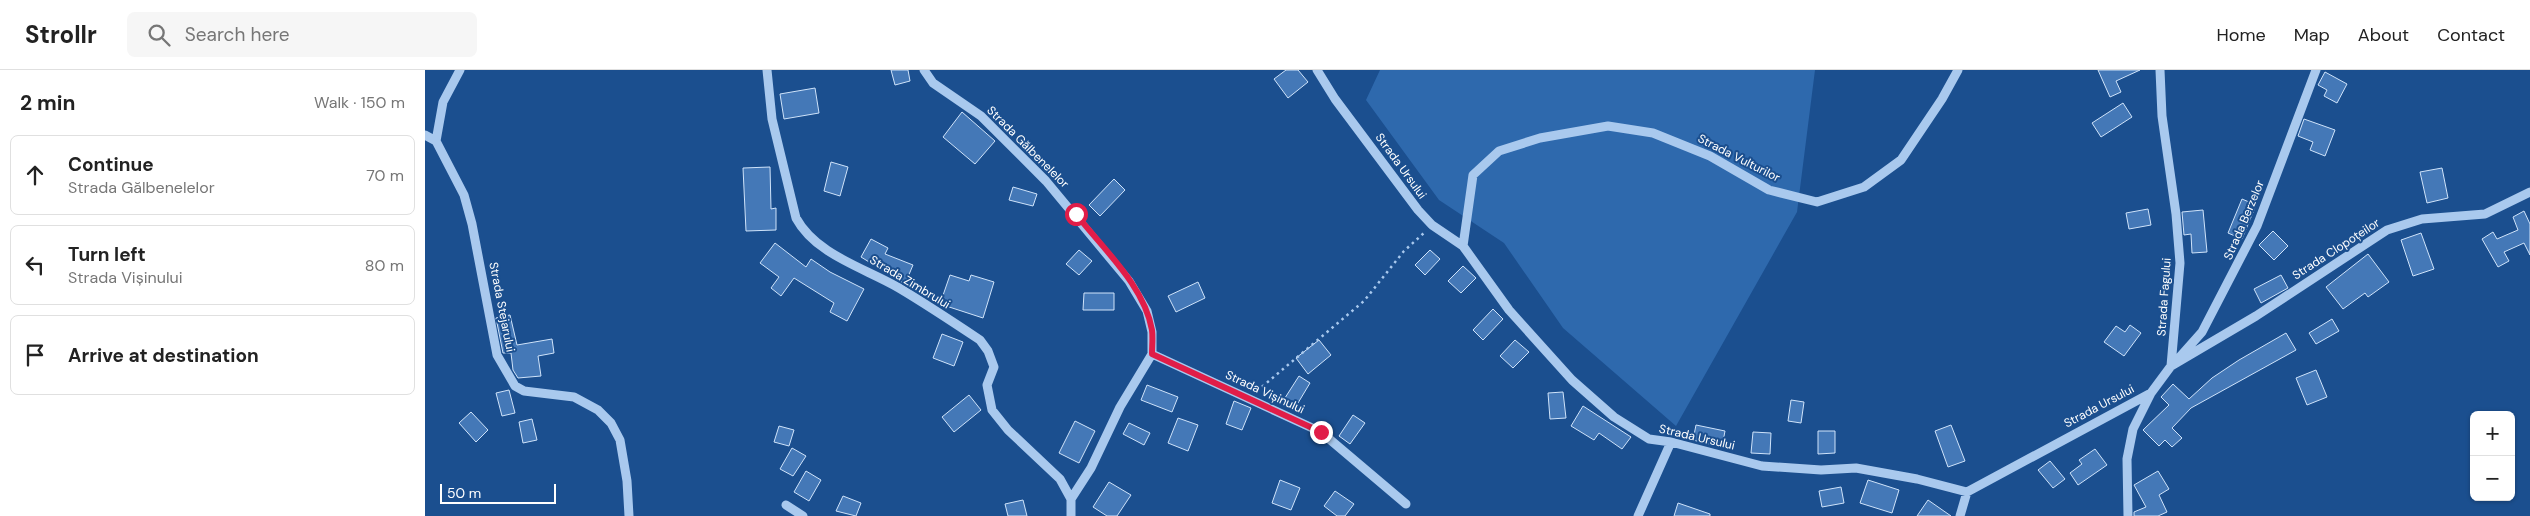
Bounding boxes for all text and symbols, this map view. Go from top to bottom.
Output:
search box [127,12,477,57]
text: Strollr [25,19,97,50]
icon: search [145,21,173,49]
text: Search here [185,22,290,47]
text: Home [2216,23,2266,47]
text: Map [2294,23,2330,47]
text: About [2358,23,2409,47]
text: Contact [2437,23,2505,47]
text: 2 min [20,89,76,117]
text: Walk · 150 m [314,92,405,113]
street label: Strada Gălbenelelor [983,102,1073,192]
street label: Strada Ursului [1372,130,1430,202]
street label: Strada Vulturilor [1695,130,1783,186]
text: Continue [68,152,154,177]
icon: ahead [21,161,49,189]
text: 70 m [366,165,404,186]
text: Strada Gălbenelelor [68,177,215,198]
street label: Strada Berzelor [2220,177,2268,262]
route start [1065,203,1088,226]
street label: Strada Clopoțeilor [2289,214,2383,283]
text: Turn left [68,242,146,267]
icon: left [21,251,49,279]
street label: Strada Zimbrului [867,252,953,312]
text: 80 m [365,255,404,276]
street label: Strada Fagului [2153,257,2175,337]
street label: Strada Stejarului [485,261,519,353]
text: Strada Vișinului [68,267,183,288]
icon: arrive [21,341,49,369]
text: Arrive at destination [68,343,259,368]
street label: Strada Vișinului [1223,367,1307,417]
street label: Strada Ursului [2061,381,2137,431]
map controls [2470,411,2515,501]
button: + [2470,411,2515,456]
street label: Strada Ursului [1657,420,1737,454]
route end [1310,421,1333,444]
button: − [2470,456,2515,501]
scale bar [440,481,556,504]
text: 50 m [447,484,481,502]

